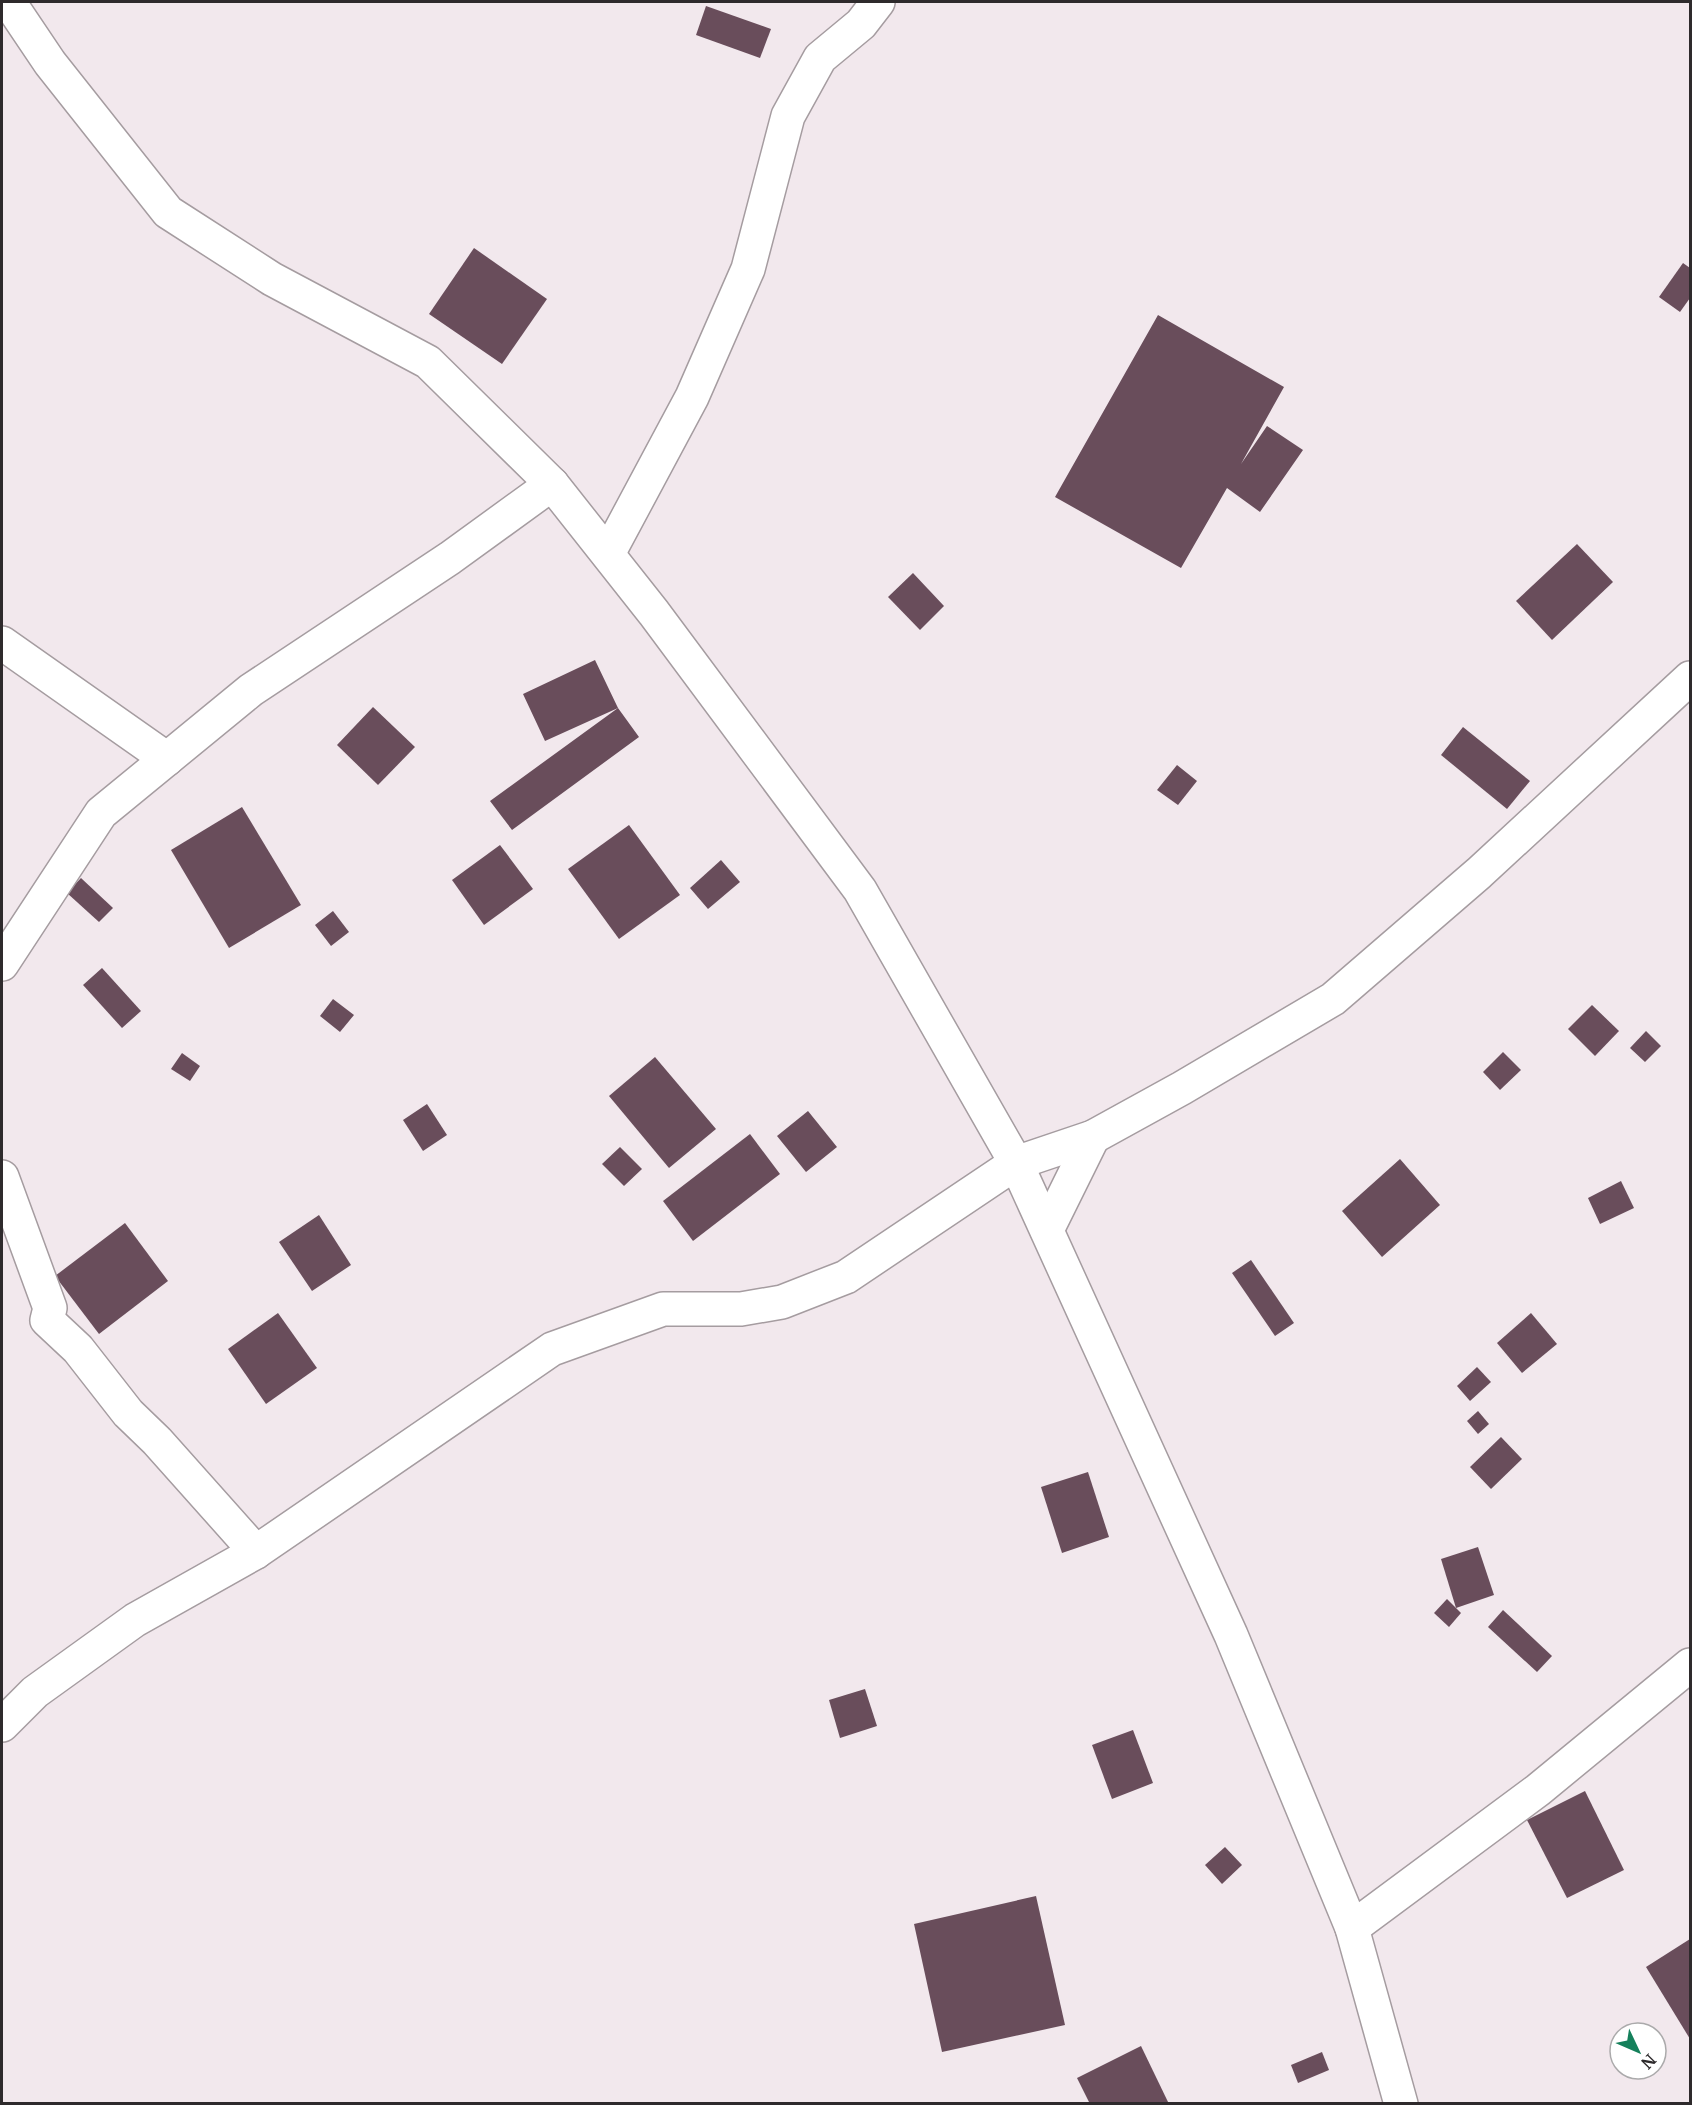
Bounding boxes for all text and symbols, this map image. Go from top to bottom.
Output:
north arrow [1608,2021,1668,2081]
text: N [1637,2050,1660,2073]

